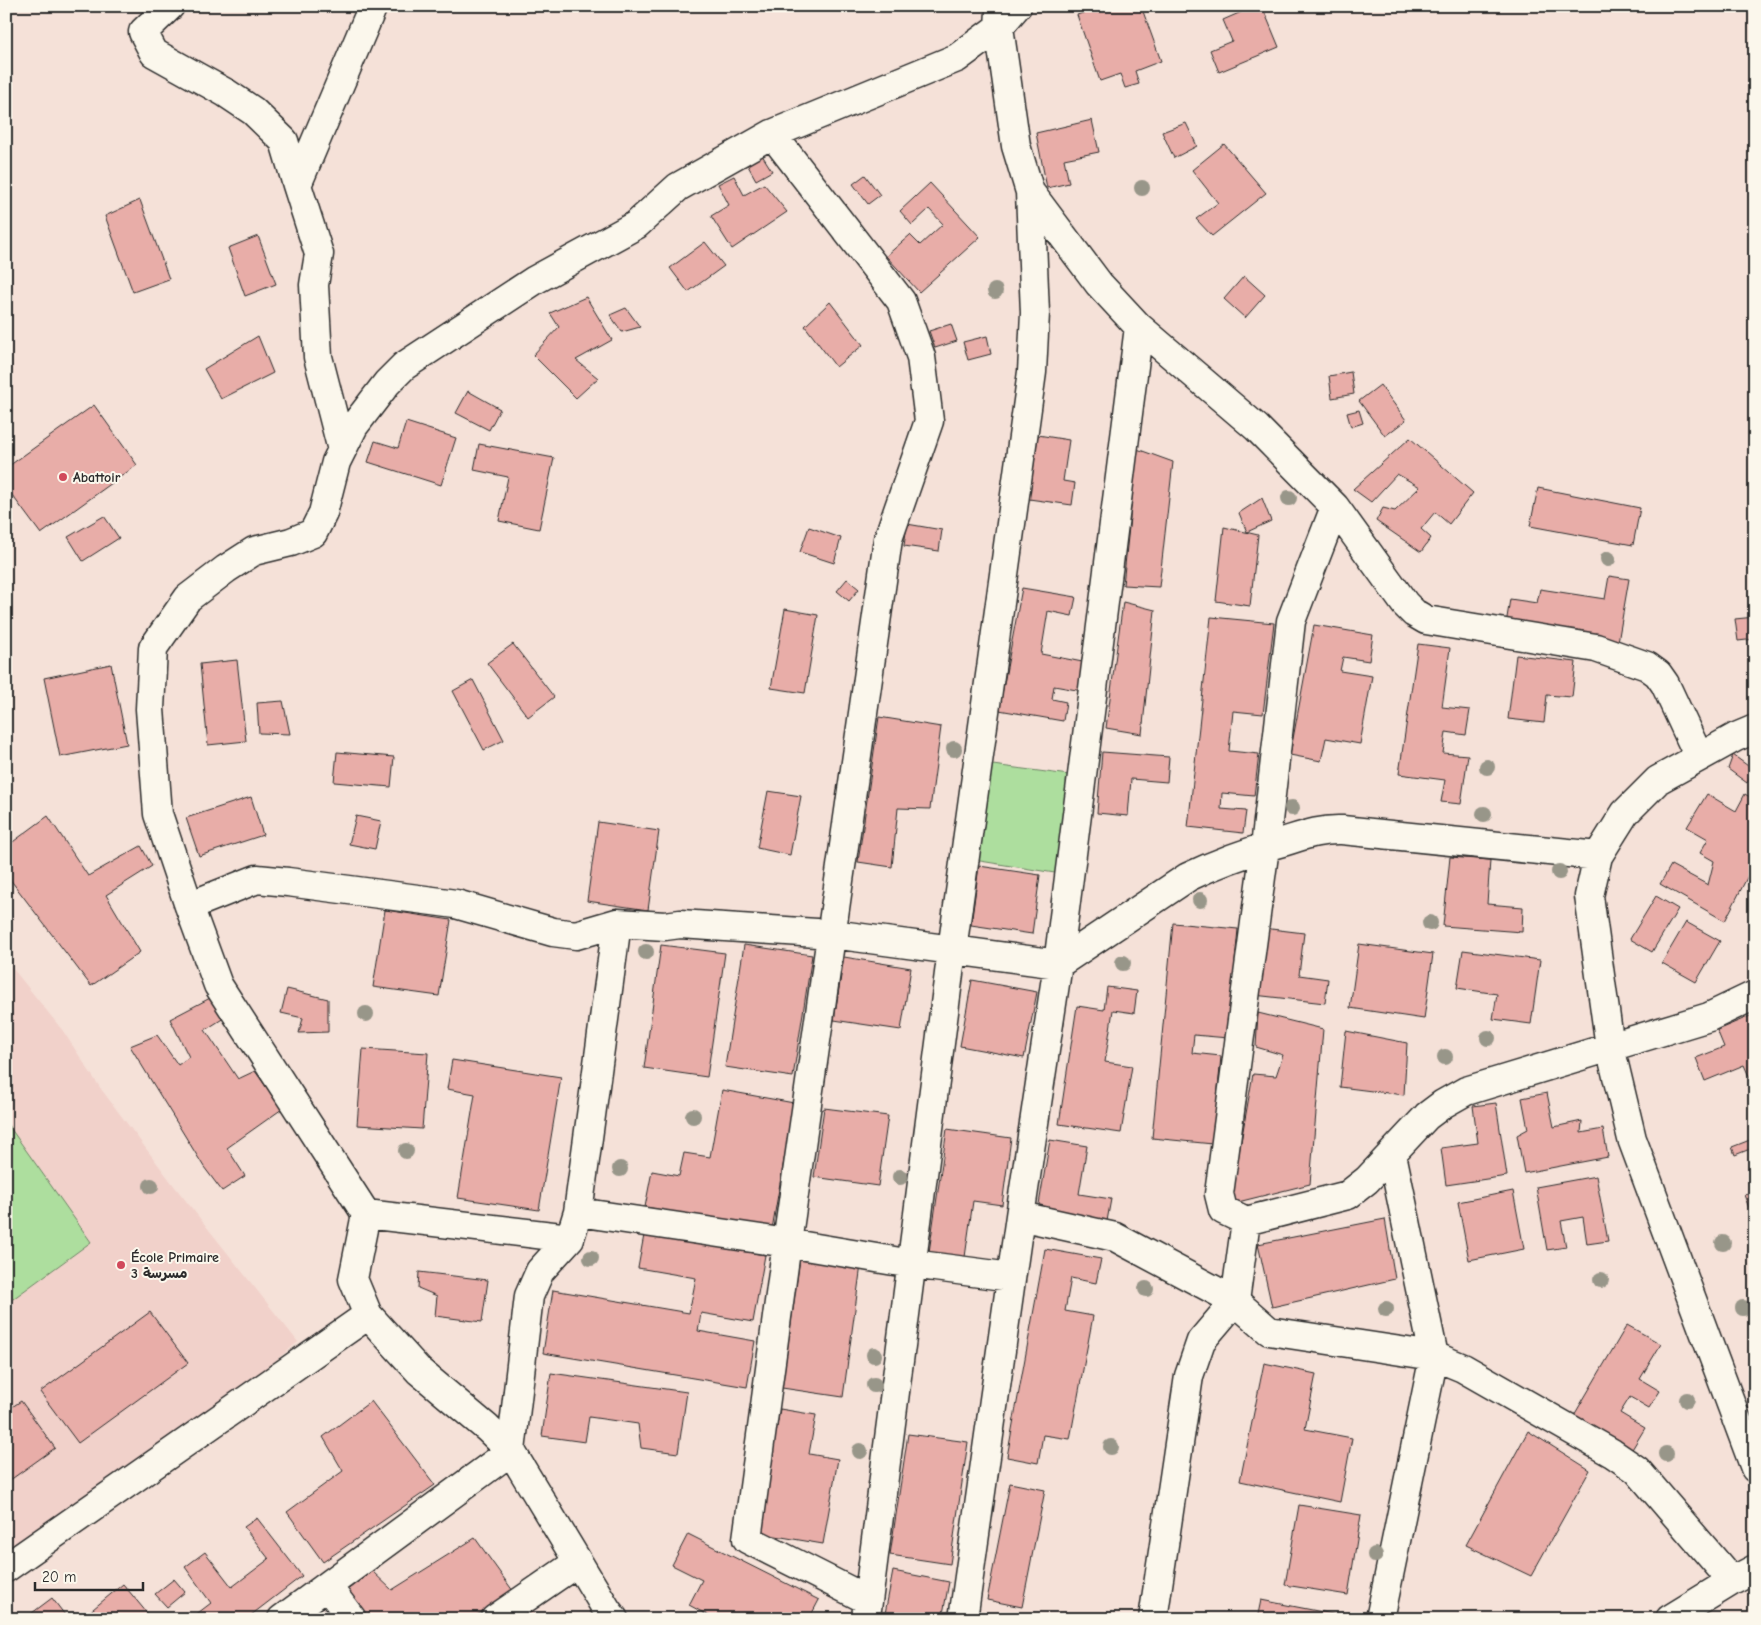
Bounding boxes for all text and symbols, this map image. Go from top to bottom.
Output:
place label: Abattoir [73,469,121,486]
marker: Abattoir [57,471,69,483]
place label: École Primaire 3 مسرسة [131,1249,219,1282]
marker: École Primaire 3 مسرسة [115,1259,127,1271]
scale bar [35,1560,142,1592]
text: 20 m [42,1568,76,1586]

